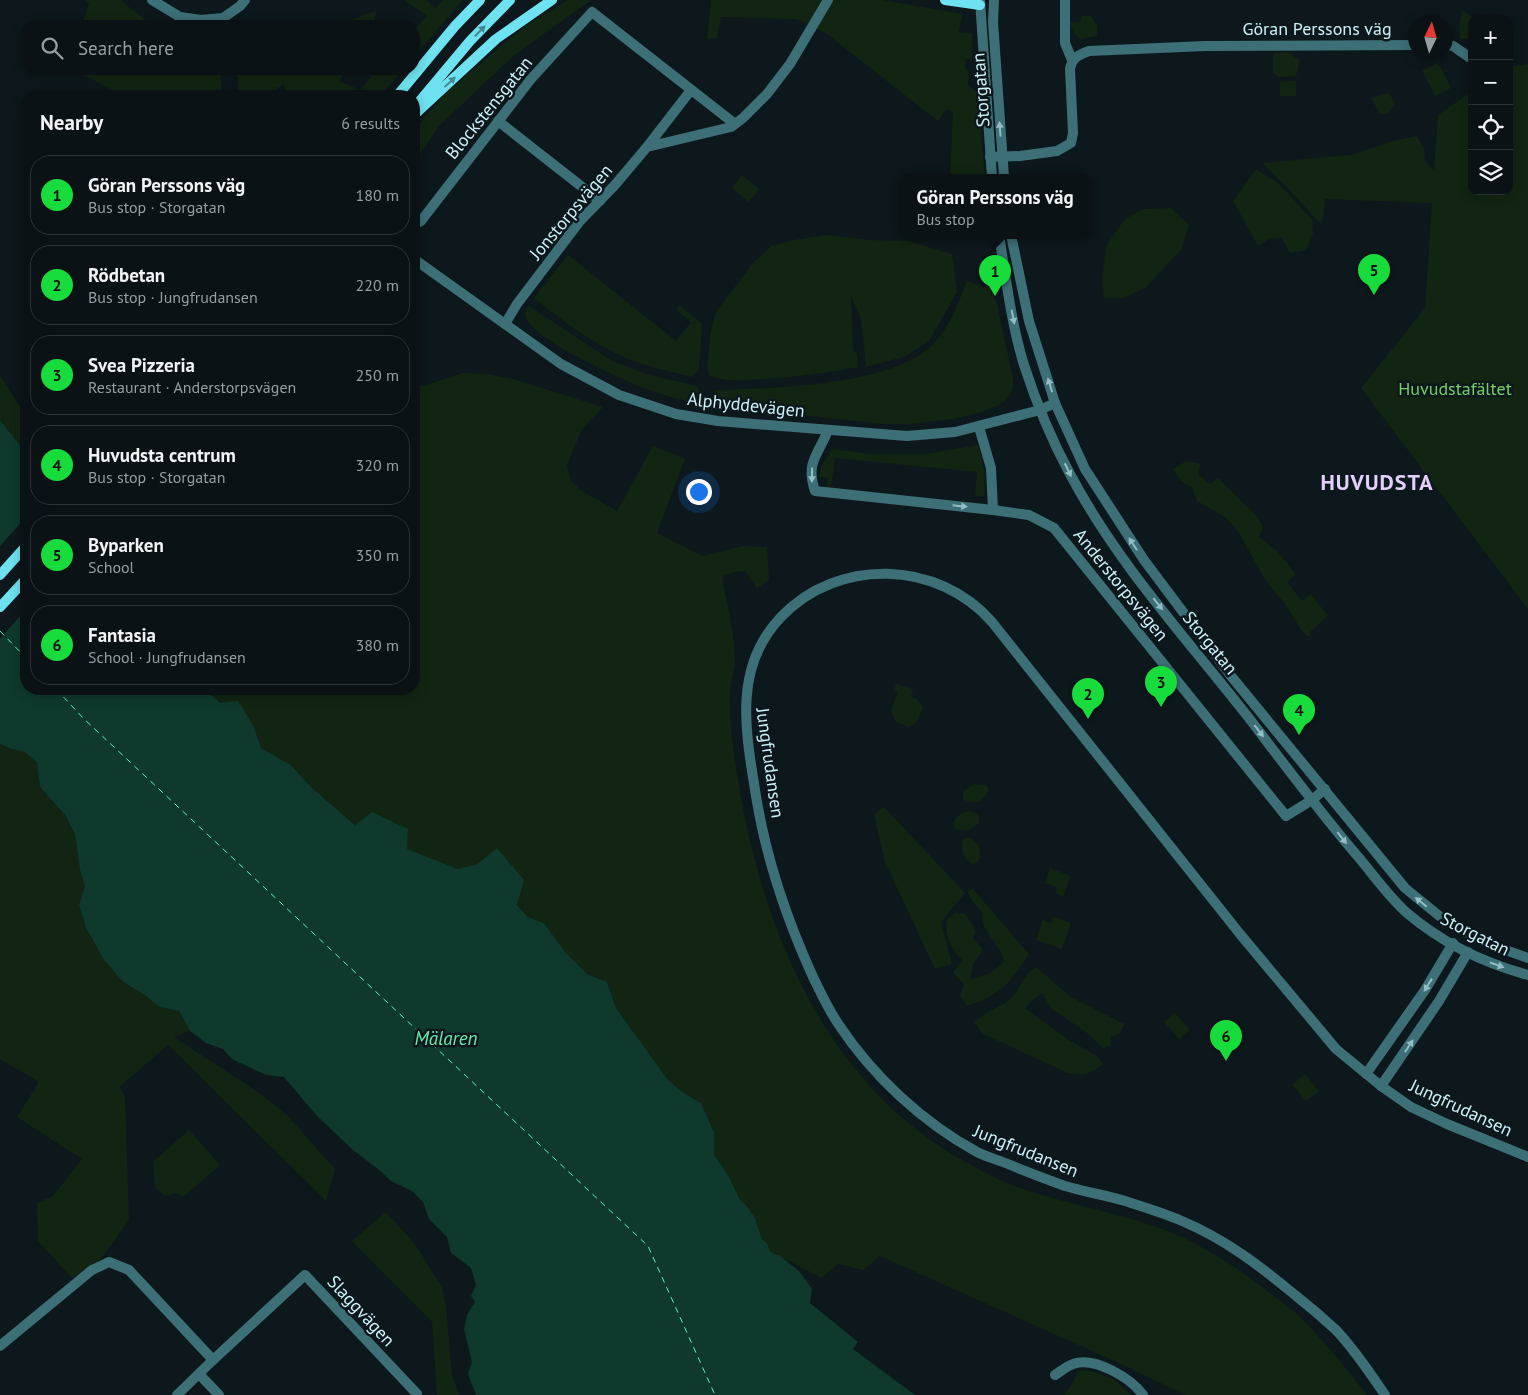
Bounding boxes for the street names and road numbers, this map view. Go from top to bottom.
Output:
street label: Göran Perssons väg [1242,17,1392,40]
street label: Blockstensgatan [440,52,537,164]
street label: Storgatan [966,52,995,128]
street label: Jonstorpsvägen [523,159,617,265]
street label: Alphyddevägen [686,387,806,422]
street label: Anderstorpsvägen [1069,524,1174,646]
street label: Storgatan [1178,606,1243,679]
street label: Jungfrudansen [751,705,790,820]
street label: Storgatan [1437,906,1514,961]
street label: Jungfrudansen [1405,1073,1516,1141]
street label: Jungfrudansen [969,1119,1082,1182]
street label: Slaggvägen [322,1270,400,1351]

